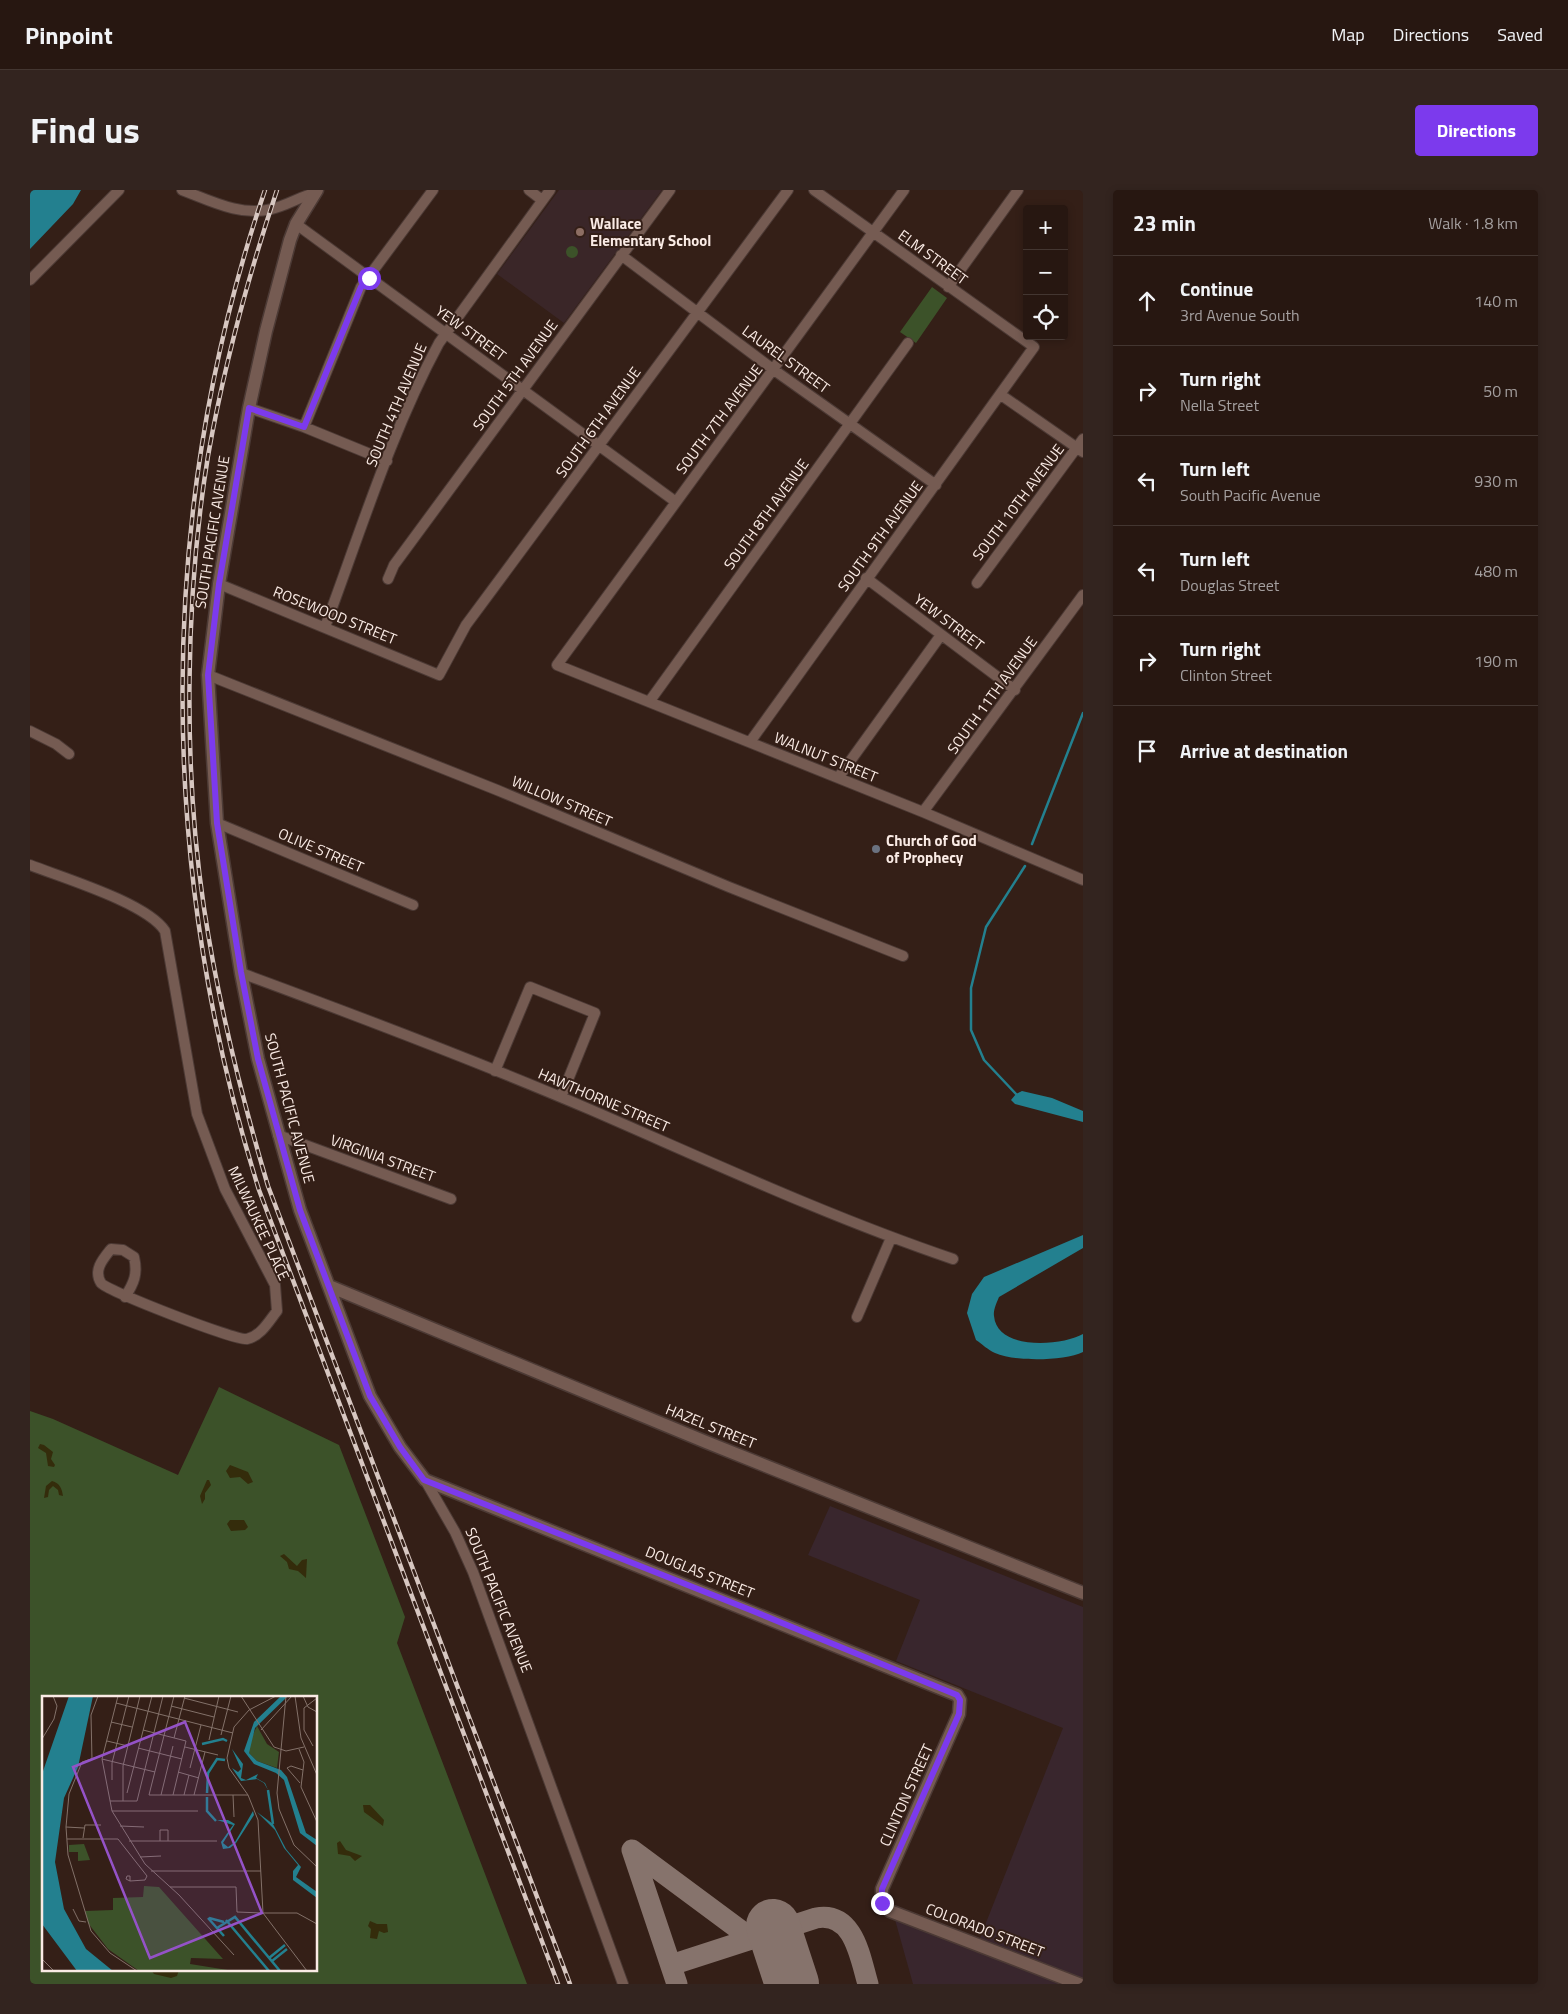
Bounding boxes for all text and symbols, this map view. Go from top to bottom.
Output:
text: Pinpoint [25,17,113,53]
text: Map [1331,21,1365,48]
text: Directions [1393,21,1469,48]
text: Saved [1497,21,1543,48]
text: Find us [30,103,140,157]
button: Directions [1415,105,1538,156]
map controls [1023,205,1068,340]
button: + [1023,205,1068,250]
text: 23 min [1133,207,1196,239]
text: Walk · 1.8 km [1428,211,1518,235]
place label: Wallace Elementary School [590,212,711,252]
street label: ELM STREET [893,224,973,290]
marker: Wallace Elementary School [574,226,586,238]
button: − [1023,250,1068,295]
route start [358,267,381,290]
text: Continue [1180,274,1253,303]
icon: ahead [1133,287,1161,315]
text: 140 m [1474,289,1518,313]
button: locate [1023,295,1068,340]
street label: YEW STREET [431,299,511,367]
text: 3rd Avenue South [1180,303,1300,327]
street label: SOUTH 5TH AVENUE [467,315,563,435]
street label: LAUREL STREET [737,319,835,399]
street label: SOUTH 4TH AVENUE [360,340,432,470]
street label: SOUTH 7TH AVENUE [670,359,768,479]
street label: SOUTH 6TH AVENUE [550,362,646,482]
text: Turn right [1180,364,1261,393]
icon: right [1133,377,1161,405]
text: 50 m [1483,379,1518,403]
text: Nella Street [1180,393,1259,417]
street label: SOUTH 10TH AVENUE [966,439,1070,565]
street label: SOUTH PACIFIC AVENUE [189,454,235,610]
street label: SOUTH 8TH AVENUE [718,454,814,574]
text: Turn left [1180,454,1250,483]
icon: left [1133,467,1161,495]
text: 930 m [1474,469,1518,493]
street label: SOUTH 9TH AVENUE [832,476,928,596]
text: South Pacific Avenue [1180,483,1321,507]
text: Turn left [1180,544,1250,573]
icon: left [1133,557,1161,585]
text: 480 m [1474,559,1518,583]
text: Douglas Street [1180,573,1279,597]
street label: ROSEWOOD STREET [270,580,400,650]
street label: YEW STREET [909,588,989,656]
street label: SOUTH 11TH AVENUE [941,631,1043,759]
text: Turn right [1180,634,1261,663]
icon: right [1133,647,1161,675]
text: 190 m [1474,649,1518,673]
text: Clinton Street [1180,663,1272,687]
street label: WALNUT STREET [771,726,881,788]
text: Arrive at destination [1180,736,1348,765]
icon: arrive [1133,737,1161,765]
street label: WILLOW STREET [508,769,616,833]
street label: OLIVE STREET [275,822,367,878]
place label: Church of God of Prophecy [886,829,977,869]
marker: Church of God of Prophecy [870,843,882,855]
street label: SOUTH PACIFIC AVENUE [259,1030,321,1186]
street label: HAWTHORNE STREET [535,1062,673,1138]
street label: VIRGINIA STREET [327,1128,439,1188]
street label: MILWAUKEE PLACE [222,1162,296,1284]
street label: HAZEL STREET [662,1397,760,1455]
street label: SOUTH PACIFIC AVENUE [459,1524,539,1676]
street label: DOUGLAS STREET [642,1540,758,1604]
inset map [42,1696,318,1972]
street label: CLINTON STREET [873,1740,939,1850]
route end [871,1892,894,1915]
street label: COLORADO STREET [922,1897,1048,1963]

